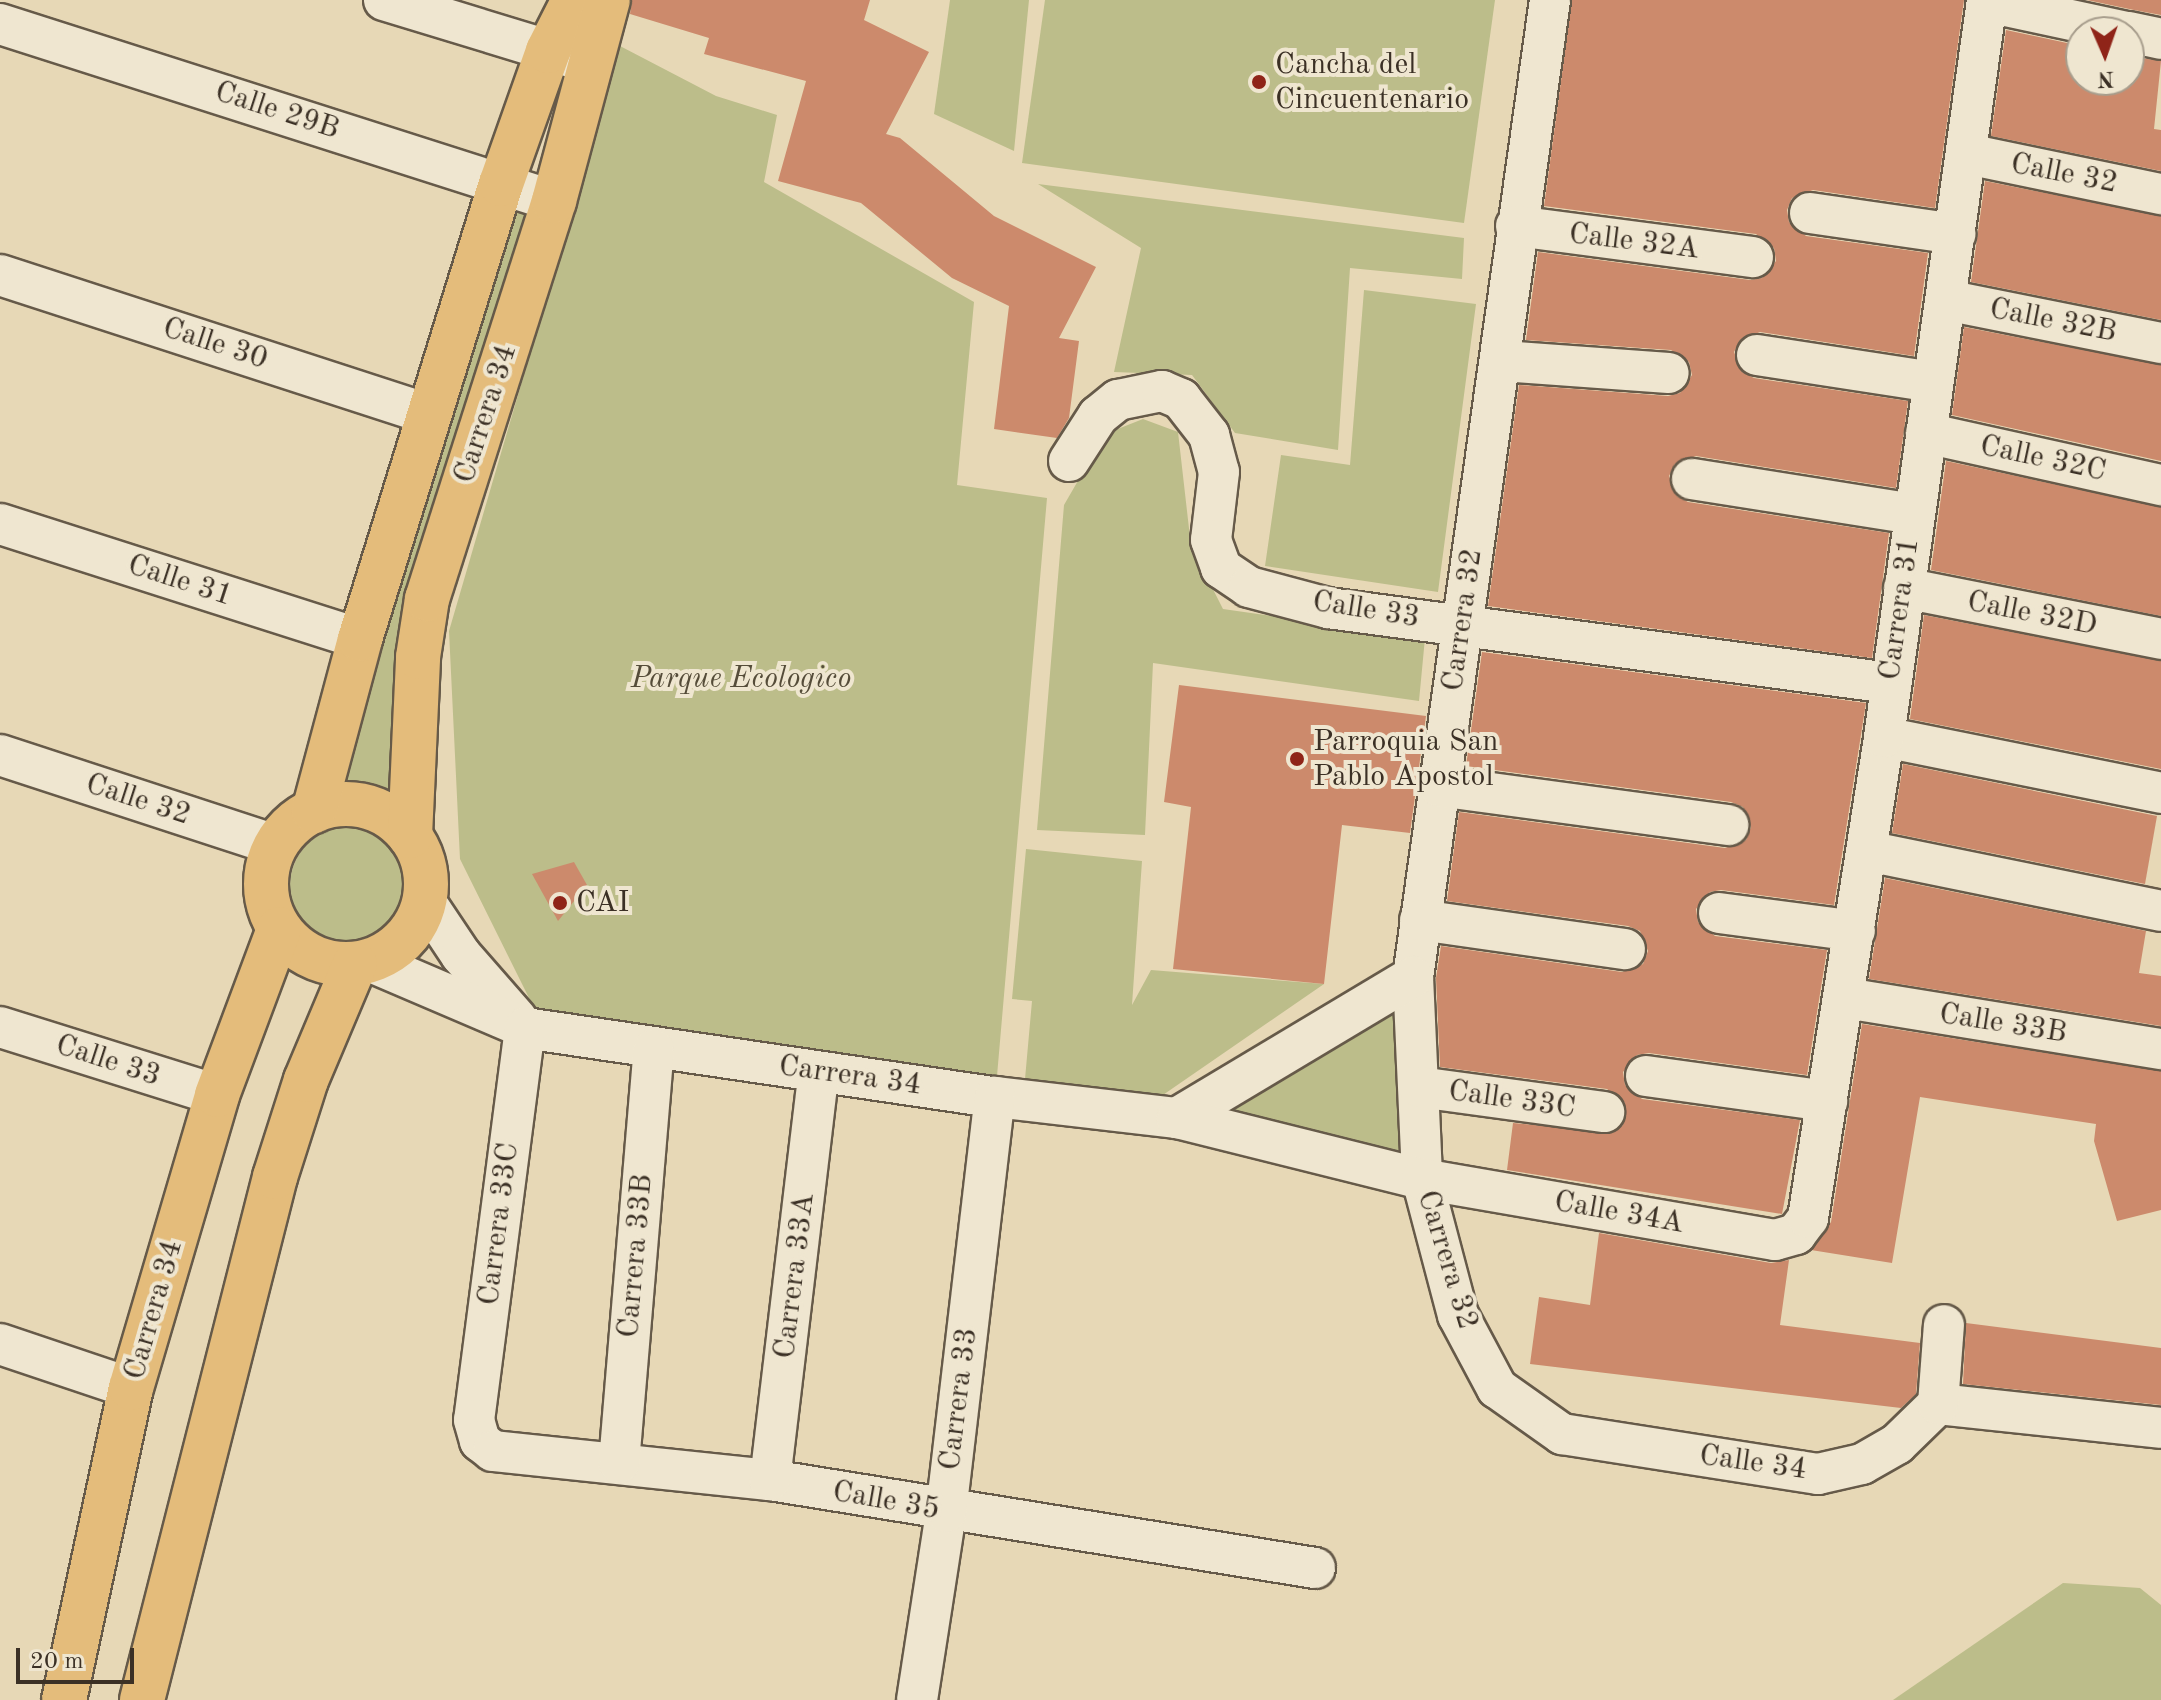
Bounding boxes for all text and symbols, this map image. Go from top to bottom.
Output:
north arrow [2065,16,2145,96]
place label: Cancha del Cincuentenario [1275,47,1469,118]
text: N [2097,67,2115,89]
marker: Cancha del Cincuentenario [1250,73,1268,91]
street label: Calle 29B [210,74,344,148]
street label: Calle 32 [2007,146,2121,202]
street label: Calle 32A [1567,216,1701,268]
street label: Calle 32B [1986,291,2120,351]
street label: Calle 30 [158,310,272,378]
street label: Carrera 34 [447,340,525,488]
street label: Calle 32C [1977,428,2109,490]
street label: Carrera 31 [1872,535,1928,683]
street label: Carrera 32 [1435,546,1491,694]
street label: Calle 31 [123,547,237,615]
street label: Calle 33 [1310,584,1422,636]
street label: Calle 32D [1964,584,2100,644]
park label: Parque Ecologico [631,661,851,697]
place label: Parroquia San Pablo Apostol [1313,724,1498,794]
marker: Parroquia San Pablo Apostol [1288,750,1306,768]
street label: Calle 32 [81,766,195,834]
place label: CAI [576,885,629,921]
marker: CAI [551,894,569,912]
street label: Calle 33B [1937,996,2069,1052]
street label: Calle 33 [51,1027,165,1095]
street label: Carrera 34 [776,1048,924,1104]
street label: Calle 33C [1446,1073,1578,1127]
street label: Carrera 33C [471,1141,527,1307]
street label: Carrera 33B [611,1173,661,1339]
street label: Calle 34A [1551,1184,1687,1242]
street label: Carrera 32 [1409,1186,1485,1334]
street label: Carrera 33A [767,1191,823,1361]
street label: Carrera 34 [117,1236,191,1384]
street label: Carrera 33 [932,1326,986,1472]
street label: Calle 34 [1697,1438,1809,1488]
street label: Calle 35 [830,1474,942,1528]
scale bar [20,1632,138,1682]
text: 20 m [30,1650,84,1674]

